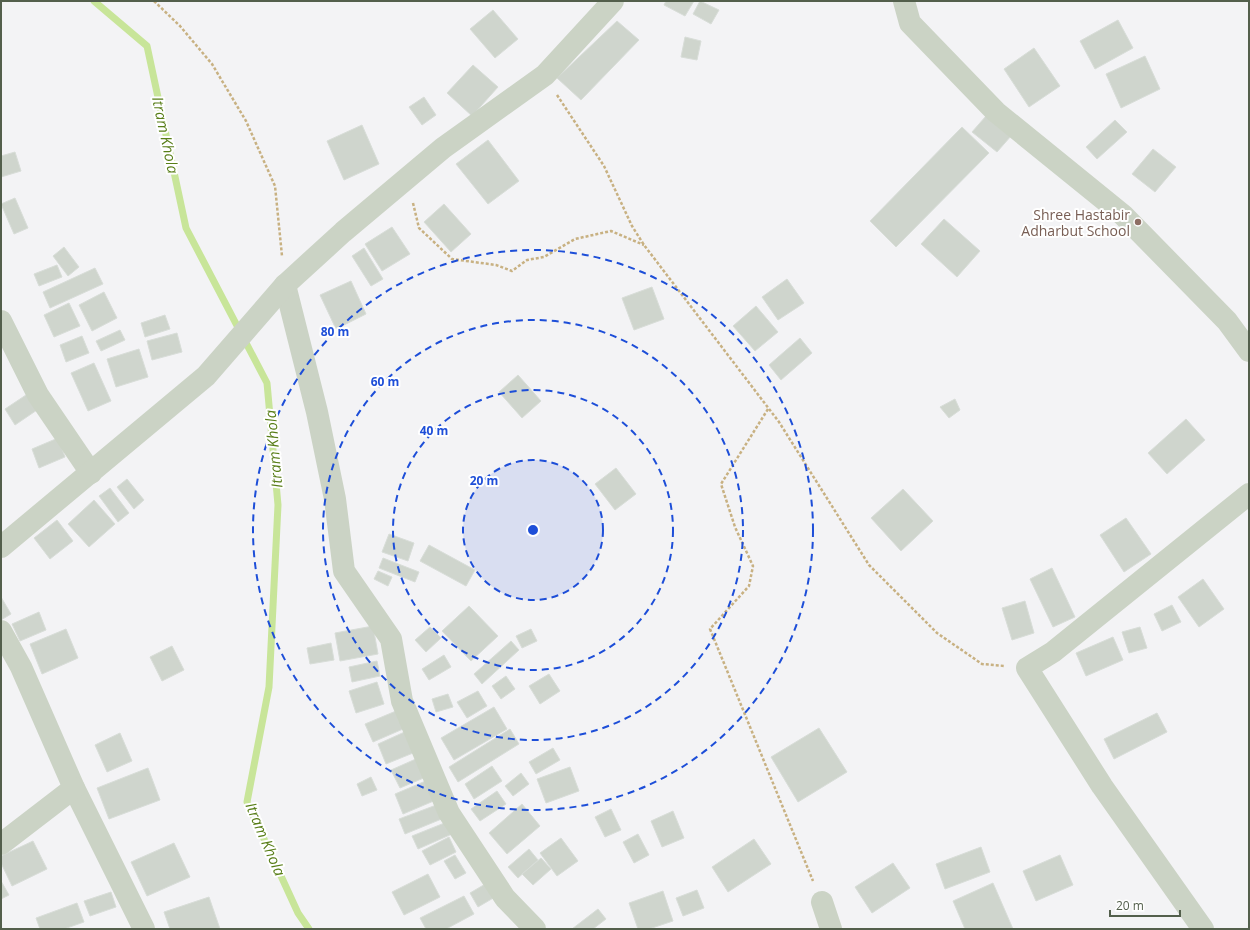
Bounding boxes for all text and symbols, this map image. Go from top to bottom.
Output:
water label: Itram Khola [148,95,184,176]
place label: Shree Hastabir Adharbut School [1021,205,1130,240]
marker: Shree Hastabir Adharbut School [1133,217,1143,227]
text: 80 m [321,323,349,340]
text: 60 m [371,373,399,390]
water label: Itram Khola [260,409,286,489]
text: 40 m [420,422,448,439]
text: 20 m [470,472,498,489]
centre of rings [526,523,540,537]
water label: Itram Khola [242,799,291,879]
scale bar [1110,892,1180,918]
text: 20 m [1116,897,1144,914]

